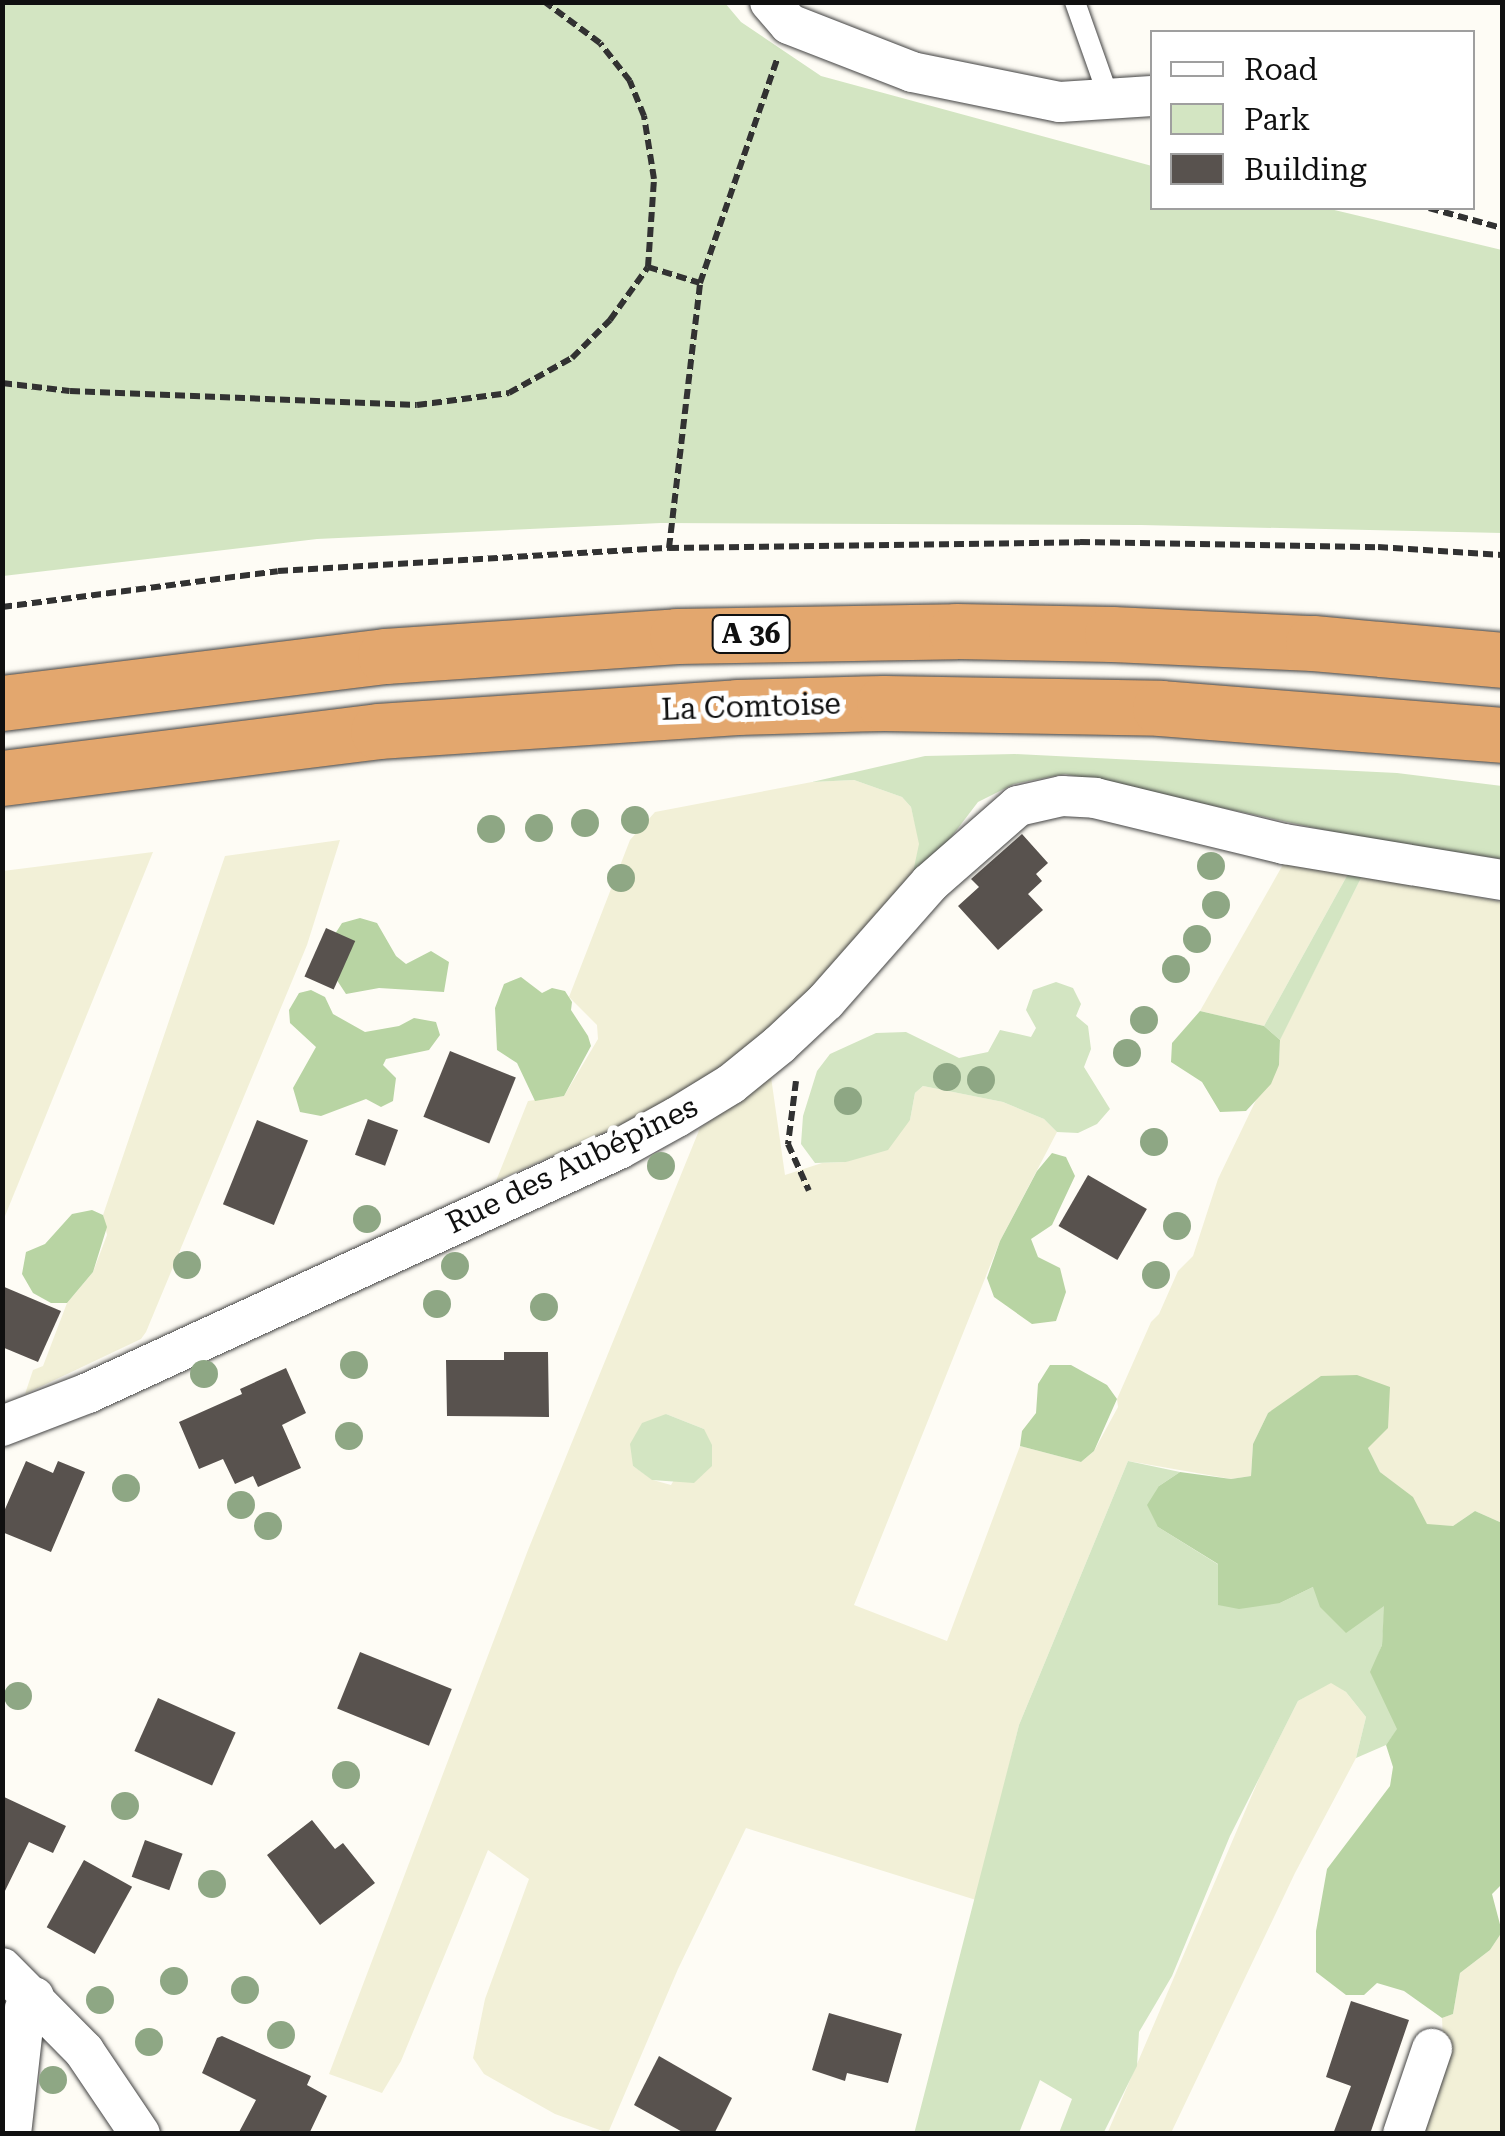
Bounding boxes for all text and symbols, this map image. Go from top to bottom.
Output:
legend [1150,30,1475,210]
text: Road [1244,52,1318,87]
text: Park [1244,102,1310,137]
text: Building [1244,152,1367,187]
road number: A 36 [711,611,791,657]
street label: La Comtoise [661,686,841,728]
street label: Rue des Aubépines [441,1089,703,1241]

